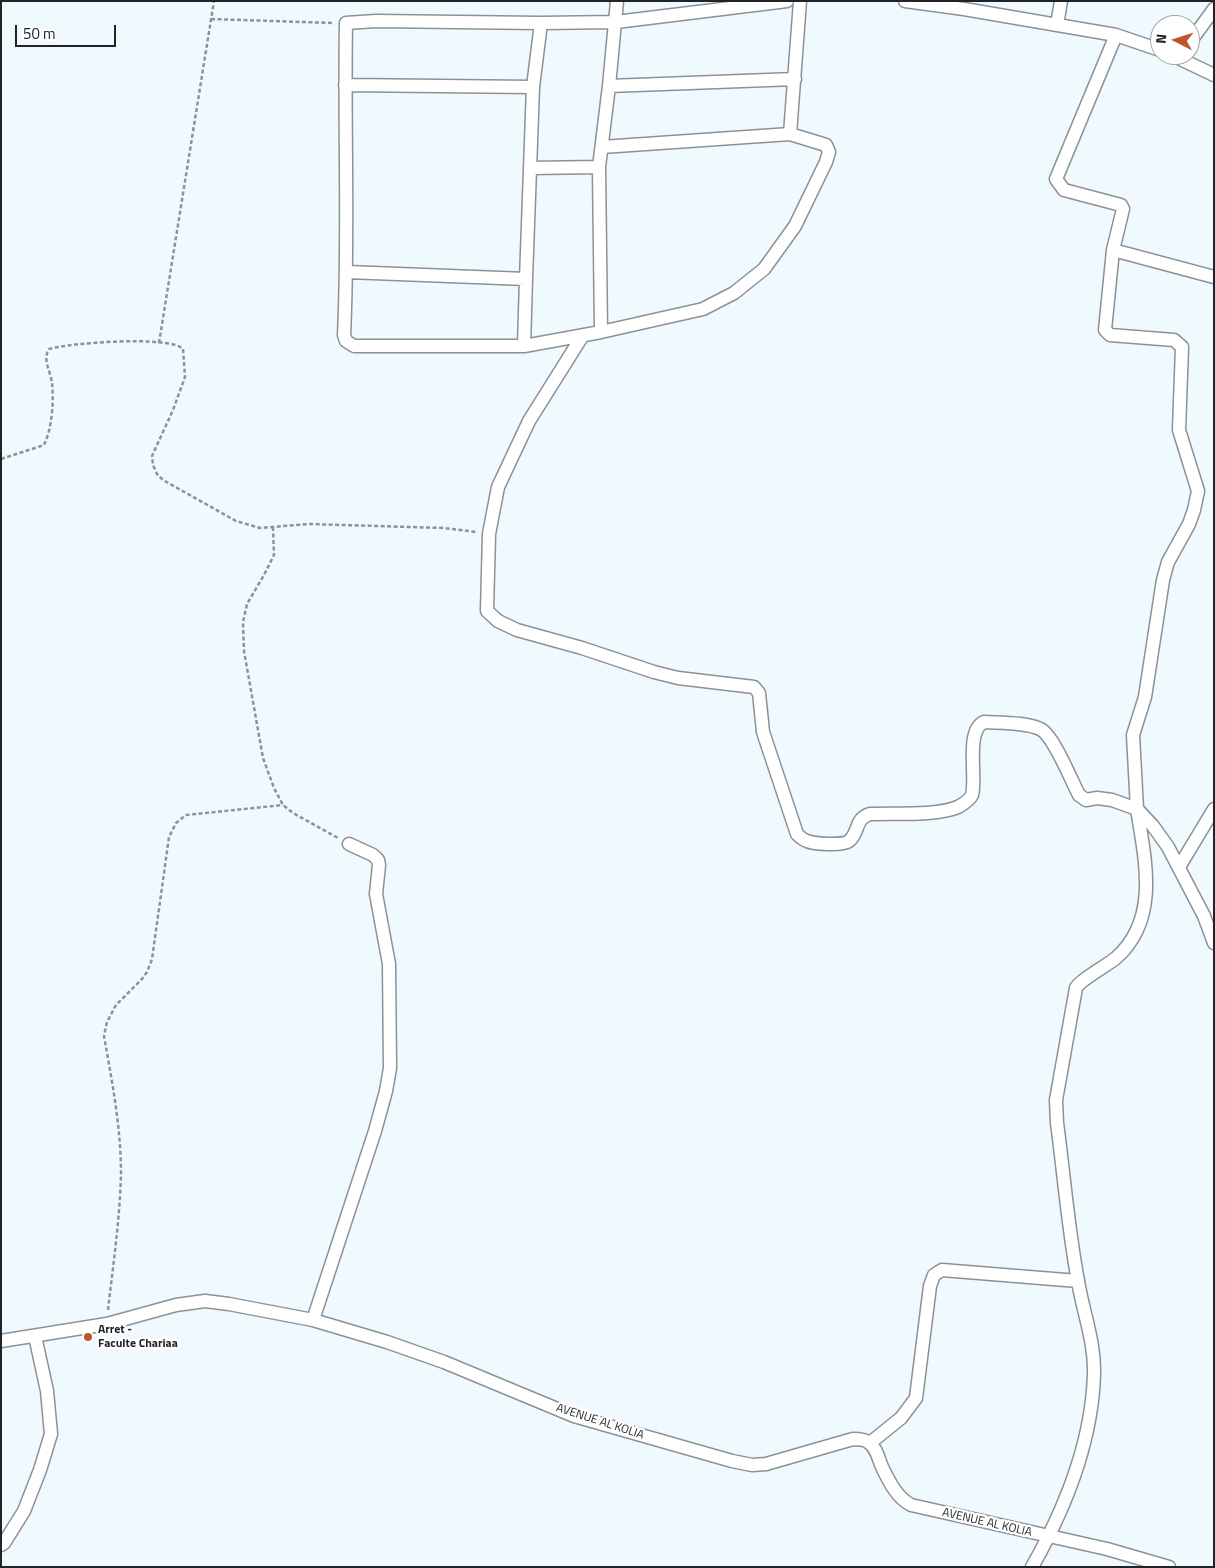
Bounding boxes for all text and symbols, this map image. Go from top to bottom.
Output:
scale bar [18,15,119,47]
north arrow [1150,15,1200,65]
text: 50 m [23,22,56,45]
text: N [1150,33,1171,44]
place label: Arret - Faculte Chariaa [98,1323,178,1351]
marker: Arret - Faculte Chariaa [82,1331,94,1343]
street label: AVENUE AL KOLIA [554,1401,646,1443]
street label: AVENUE AL KOLIA [941,1506,1033,1540]

